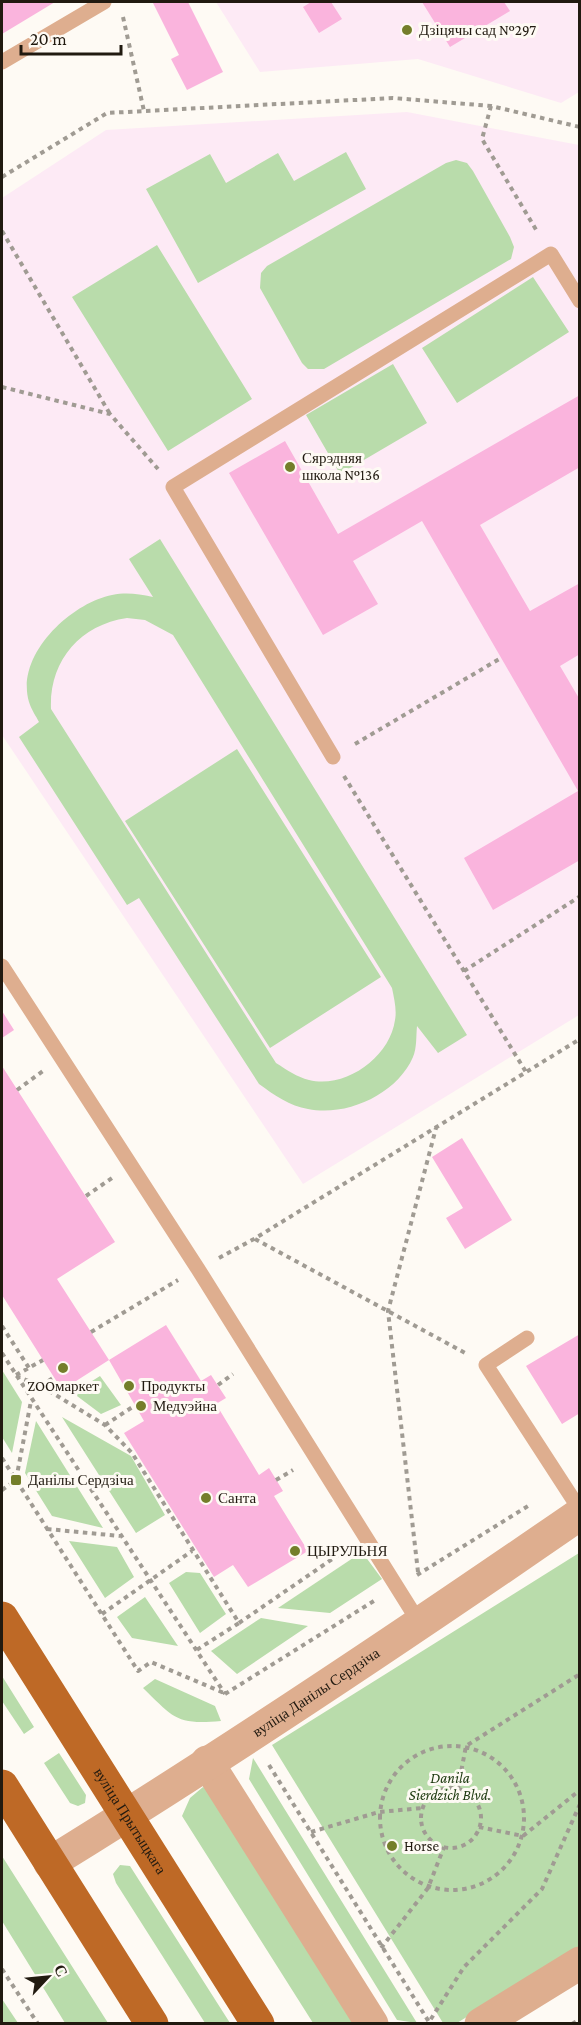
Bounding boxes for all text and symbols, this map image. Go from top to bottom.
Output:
scale bar [21,18,122,56]
place label: Дзіцячы сад №297 [419,22,536,38]
marker: Дзіцячы сад №297 [400,23,414,37]
text: 20 m [30,29,67,49]
place label: Сярэдняя школа №136 [302,450,380,483]
marker: Сярэдняя школа №136 [283,460,297,474]
marker: ZOOмаркет [56,1361,70,1375]
place label: ZOOмаркет [27,1378,99,1394]
place label: Продукты [141,1378,205,1394]
marker: Продукты [122,1379,136,1393]
place label: Медуэйна [153,1398,217,1414]
marker: Медуэйна [134,1399,148,1413]
place label: Данілы Сердзіча [28,1472,134,1488]
marker: Данілы Сердзіча [9,1473,23,1487]
place label: Санта [218,1490,256,1506]
marker: Санта [199,1491,213,1505]
place label: ЦЫРУЛЬНЯ [307,1543,387,1559]
marker: ЦЫРУЛЬНЯ [288,1544,302,1558]
street label: вуліца Данілы Сердзіча [250,1645,383,1740]
street label: вуліца Прытыцкага [91,1765,170,1877]
park label: Danila Sierdzich Blvd. [409,1770,491,1803]
place label: Horse [404,1838,439,1854]
marker: Horse [385,1839,399,1853]
north arrow [18,1947,78,2007]
text: С [51,1962,71,1980]

